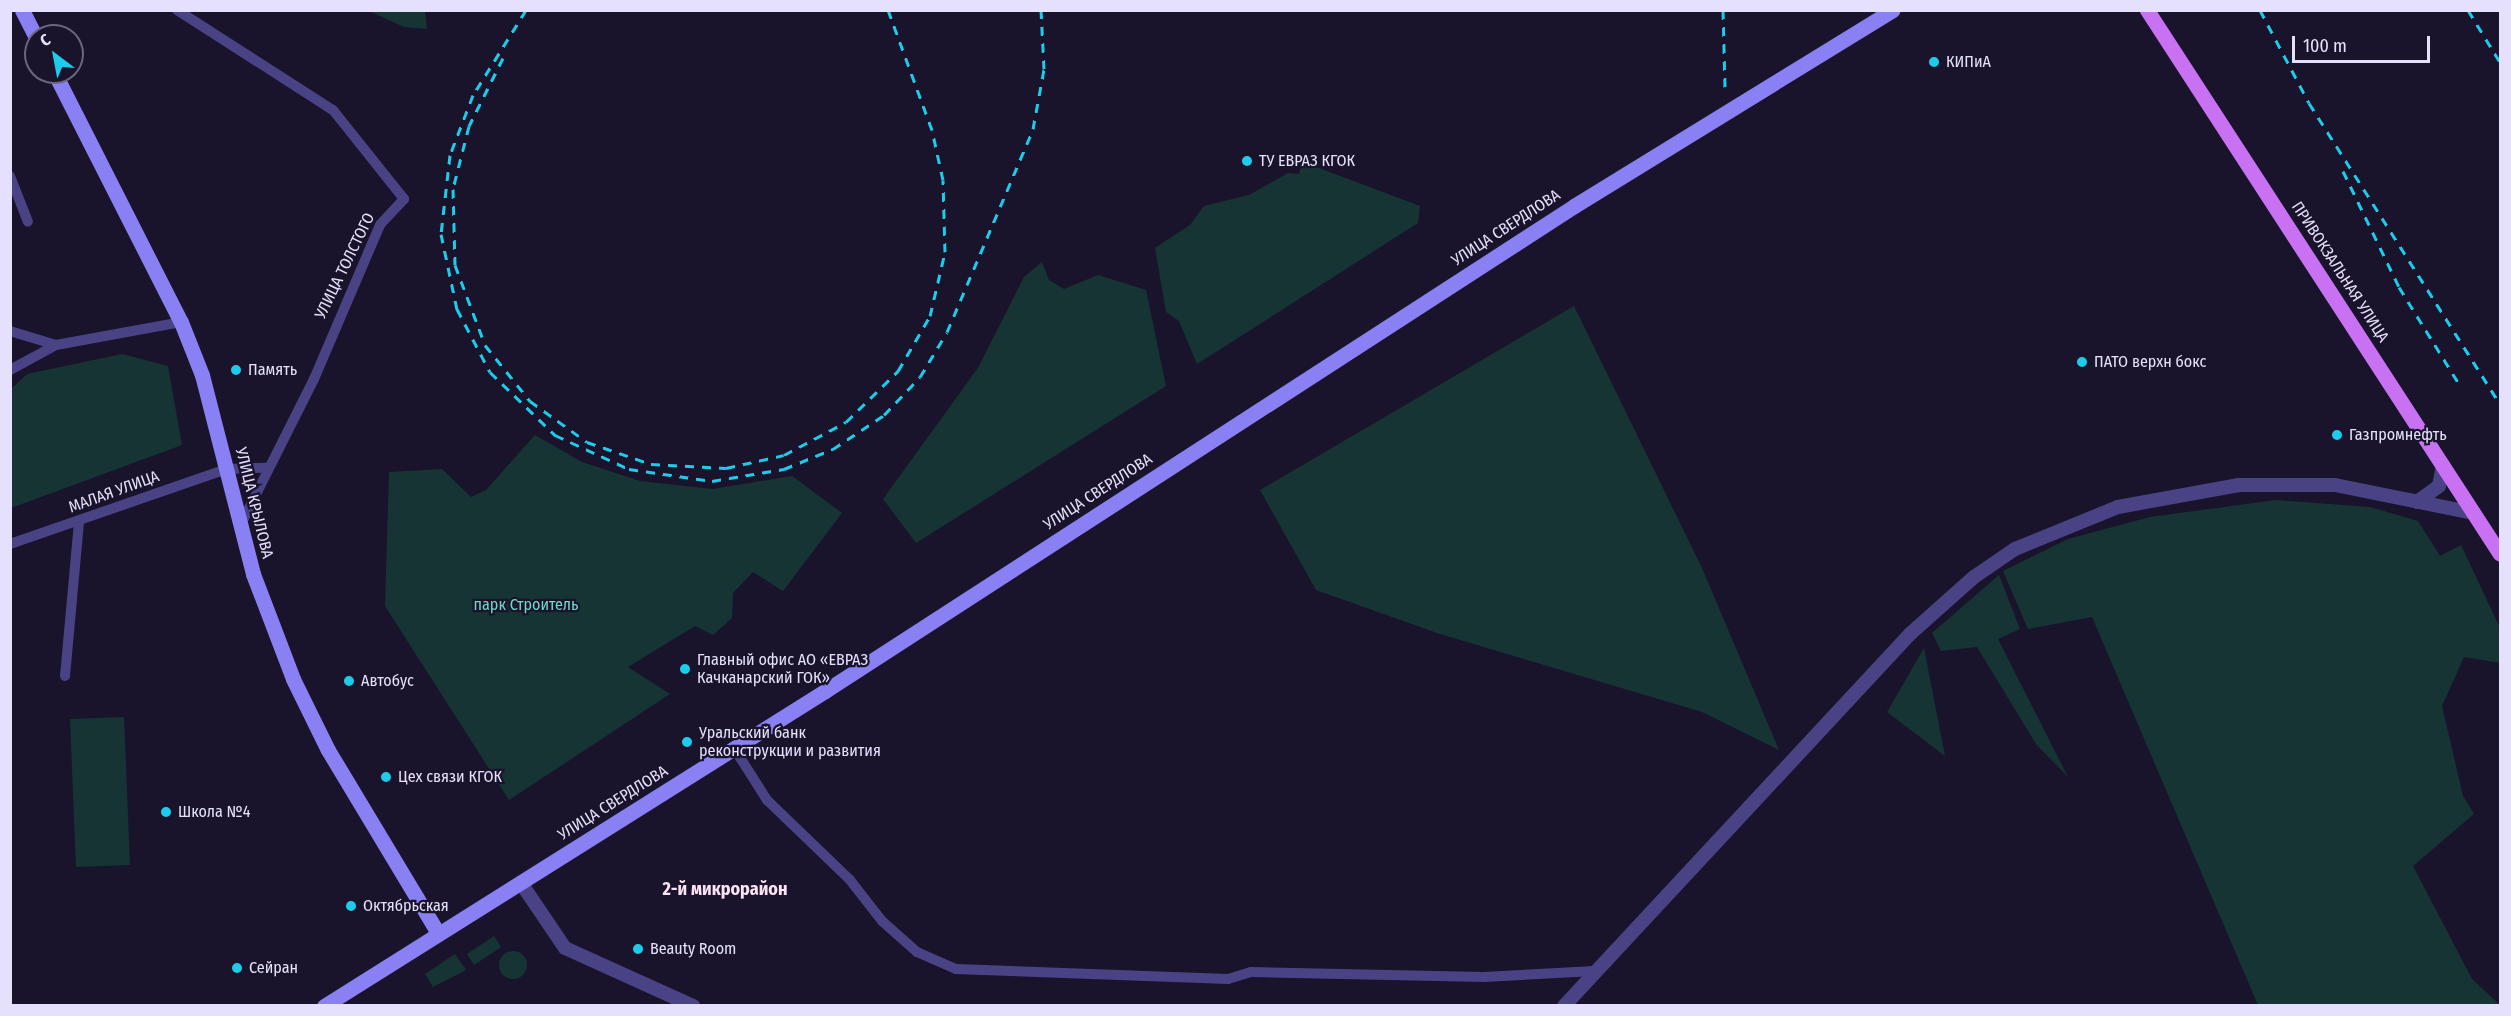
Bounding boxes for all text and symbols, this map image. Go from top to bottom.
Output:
north arrow [24,24,84,84]
scale bar [2295,24,2433,62]
text: С [37,30,54,50]
text: 100 m [2303,35,2347,57]
place label: КИПиА [1946,52,1991,72]
marker: КИПиА [1927,55,1941,69]
place label: ТУ ЕВРАЗ КГОК [1259,151,1355,171]
marker: ТУ ЕВРАЗ КГОК [1240,154,1254,168]
street label: УЛИЦА СВЕРДЛОВА [1448,186,1564,270]
street label: ПРИВОКЗАЛЬНАЯ УЛИЦА [2287,198,2393,346]
street label: УЛИЦА ТОЛСТОГО [311,210,379,322]
place label: ПАТО верхн бокс [2094,352,2206,372]
marker: ПАТО верхн бокс [2075,355,2089,369]
place label: Память [248,360,297,380]
marker: Память [229,363,243,377]
place label: Газпромнефть [2349,425,2447,445]
marker: Газпромнефть [2330,428,2344,442]
street label: УЛИЦА КРЫЛОВА [231,446,277,560]
street label: УЛИЦА СВЕРДЛОВА [1040,450,1156,534]
street label: МАЛАЯ УЛИЦА [66,467,162,517]
park label: парк Строитель [474,595,578,615]
place label: Главный офис АО «ЕВРАЗ Качканарский ГОК» [697,650,868,688]
marker: Главный офис АО «ЕВРАЗ Качканарский ГОК» [678,662,692,676]
place label: Автобус [361,671,414,691]
marker: Автобус [342,674,356,688]
place label: Уральский банк реконструкции и развития [699,723,881,761]
marker: Уральский банк реконструкции и развития [680,735,694,749]
street label: УЛИЦА СВЕРДЛОВА [555,762,671,844]
place label: Цех связи КГОК [398,767,502,787]
marker: Цех связи КГОК [379,770,393,784]
place label: Школа №4 [178,802,250,822]
marker: Школа №4 [159,805,173,819]
district label: 2-й микрорайон [663,878,787,900]
place label: Октябрьская [363,896,449,916]
marker: Октябрьская [344,899,358,913]
place label: Beauty Room [650,939,736,959]
marker: Beauty Room [631,942,645,956]
place label: Сейран [249,958,298,978]
marker: Сейран [230,961,244,975]

